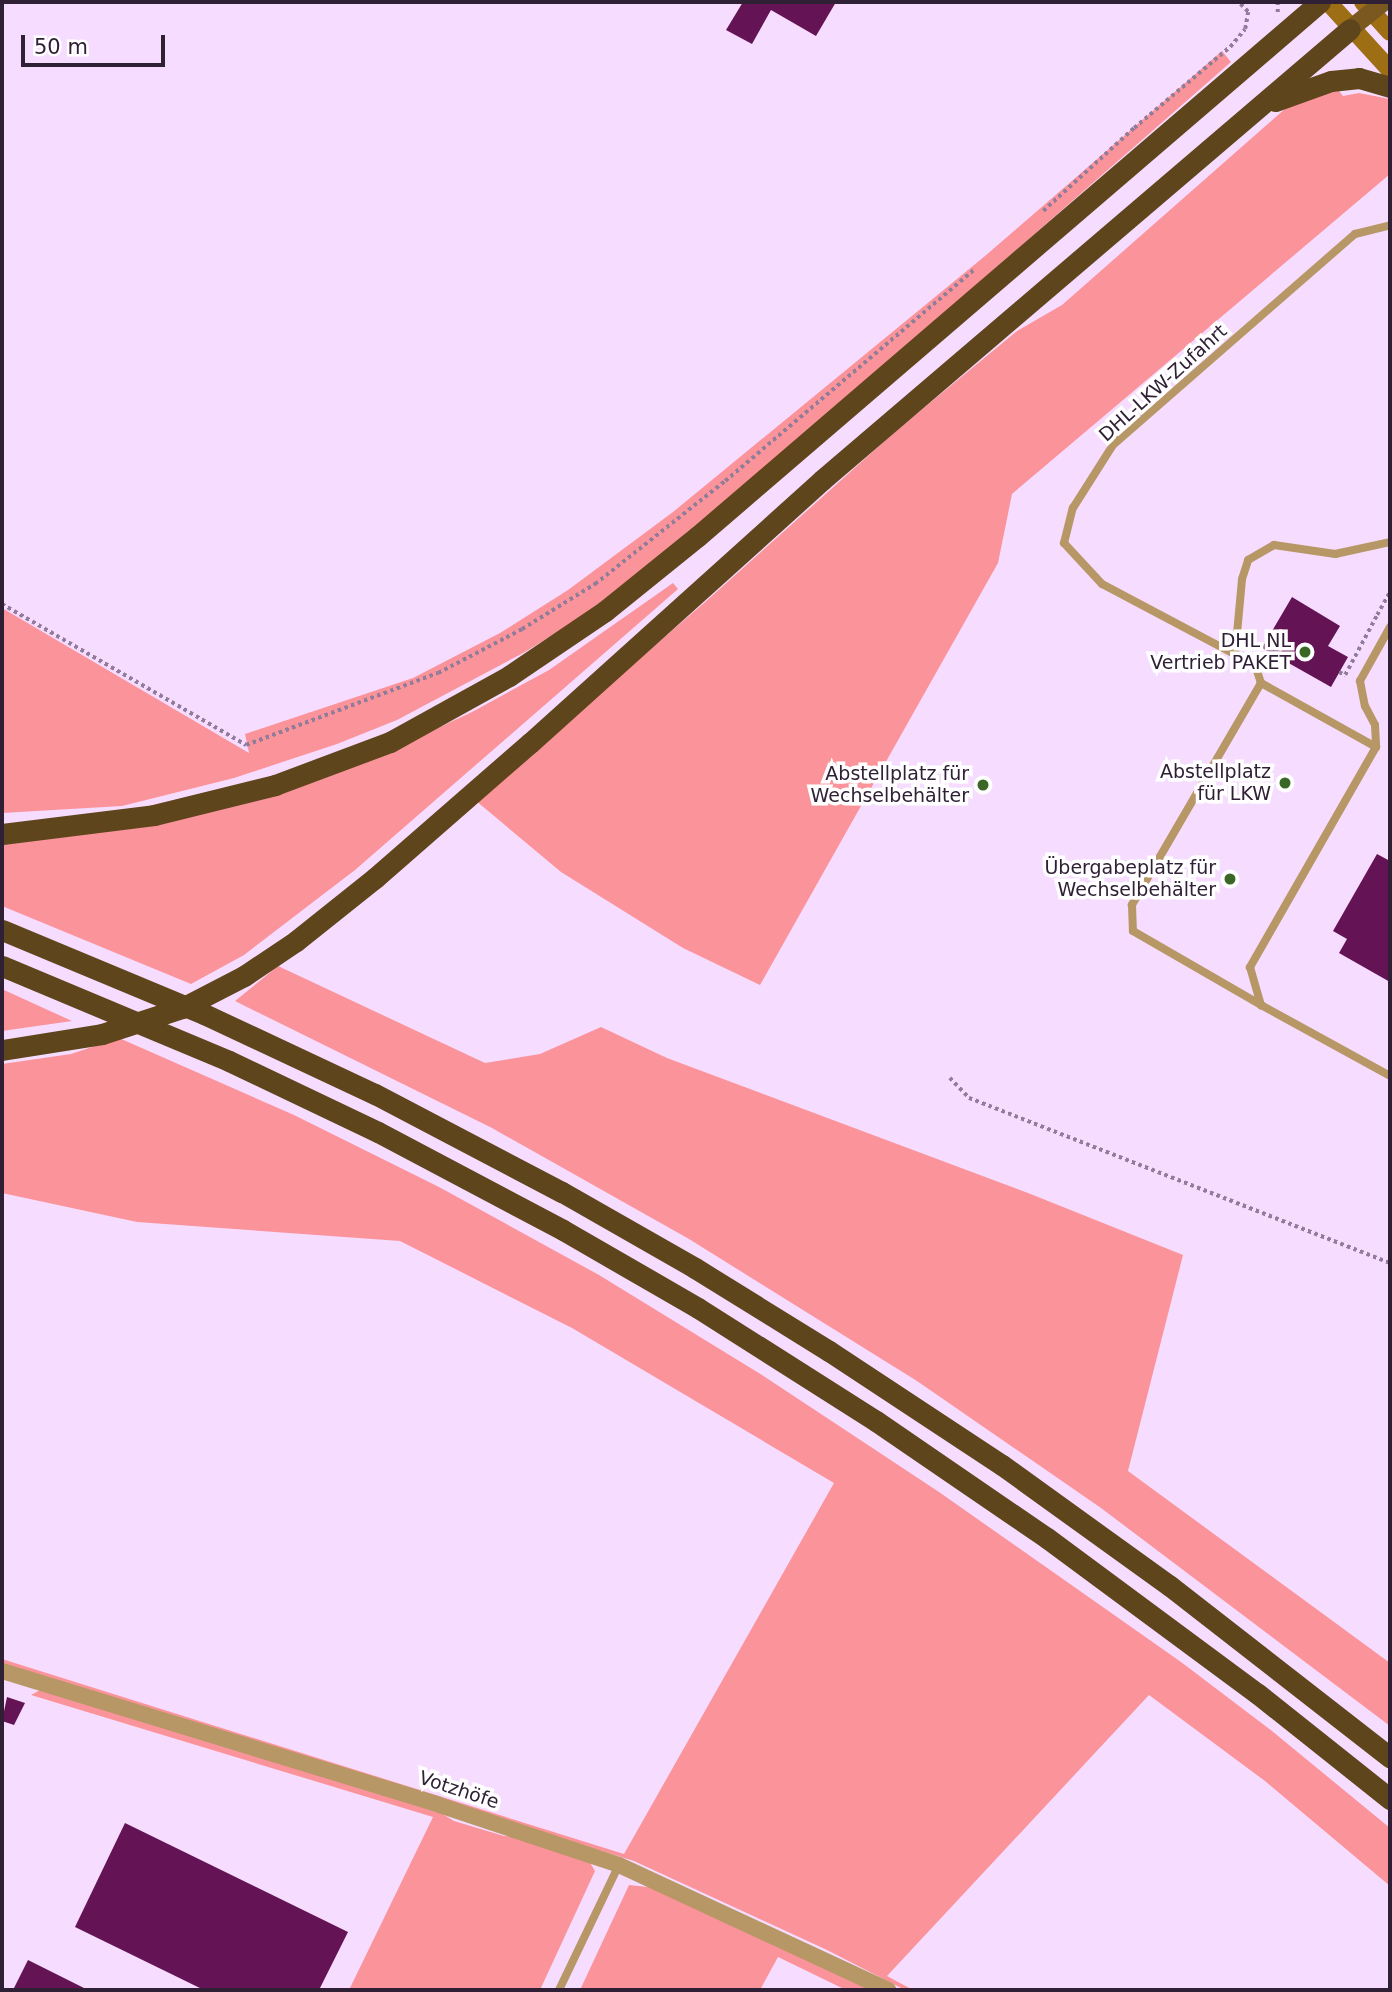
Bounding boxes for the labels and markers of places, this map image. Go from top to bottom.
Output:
place label: DHL NL Vertrieb PAKET [1150,630,1291,674]
marker: DHL NL Vertrieb PAKET [1297,644,1313,660]
place label: Abstellplatz für LKW [1160,761,1271,805]
place label: Abstellplatz für Wechselbehälter [811,763,969,807]
marker: Abstellplatz für LKW [1277,775,1293,791]
marker: Abstellplatz für Wechselbehälter [975,777,991,793]
place label: Übergabeplatz für Wechselbehälter [1044,857,1216,901]
marker: Übergabeplatz für Wechselbehälter [1222,871,1238,887]

